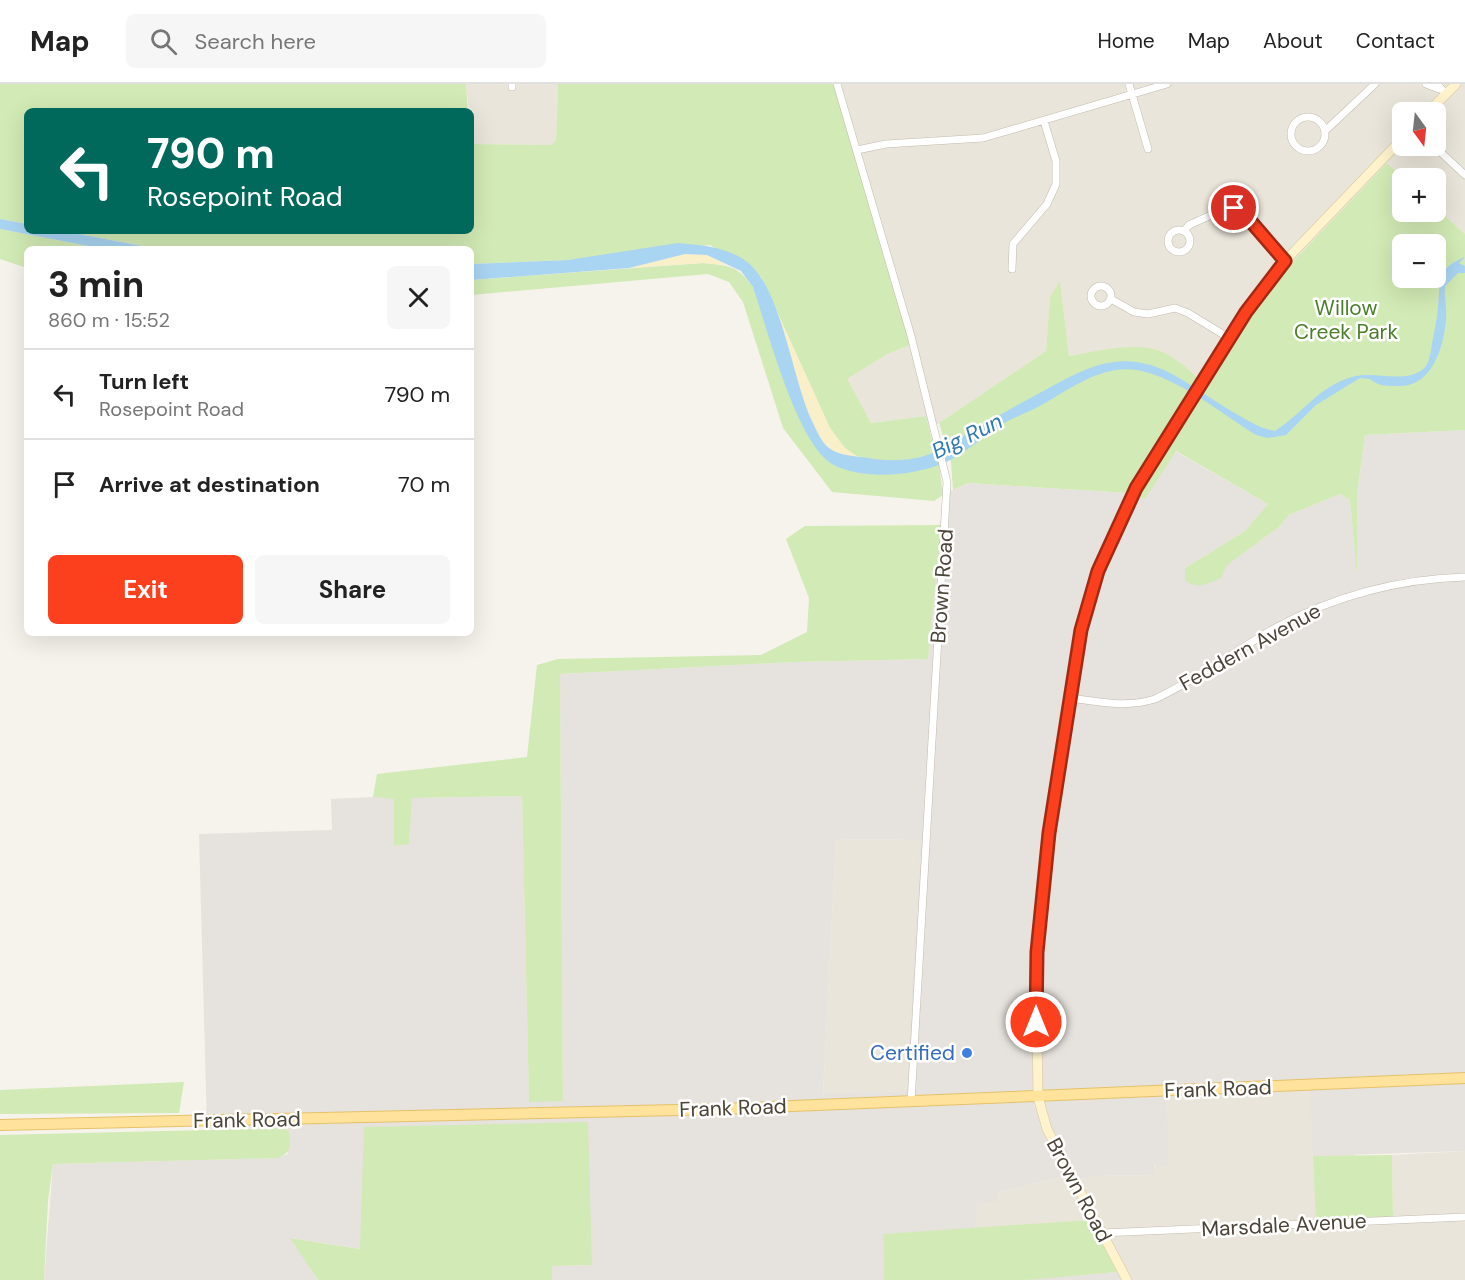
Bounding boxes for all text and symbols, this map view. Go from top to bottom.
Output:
search box [126,14,546,68]
text: Map [30,23,90,60]
icon: search [147,25,180,58]
text: Search here [195,27,316,56]
text: Home [1097,27,1155,55]
text: Map [1188,27,1230,55]
text: About [1263,27,1323,55]
text: Contact [1356,27,1435,55]
north arrow [1392,102,1446,156]
map controls [1392,102,1446,288]
text: 790 m [147,126,275,181]
icon: left [48,132,126,210]
button: + [1392,168,1446,222]
text: Rosepoint Road [147,179,343,214]
pin [1208,182,1259,233]
icon: arrive [1217,191,1250,224]
button: − [1392,234,1446,288]
text: 3 min [48,261,144,308]
button: close [387,266,450,329]
park label: Willow Creek Park [1294,294,1398,346]
text: 860 m · 15:52 [48,307,170,333]
text: Turn left [99,367,189,396]
icon: left [48,378,81,411]
text: 790 m [385,380,450,409]
text: Rosepoint Road [99,396,244,422]
water label: Big Run [927,406,1007,466]
icon: arrive [48,468,81,501]
text: Arrive at destination [99,470,320,499]
text: 70 m [398,470,450,499]
street label: Brown Road [924,528,960,644]
button: Exit [48,555,243,624]
button: Share [255,555,450,624]
street label: Feddern Avenue [1174,596,1326,697]
position arrow [1004,990,1068,1054]
place label: Certified [870,1039,955,1067]
marker: Certified [960,1046,974,1060]
street label: Frank Road [1164,1073,1272,1105]
street label: Frank Road [679,1092,787,1124]
street label: Frank Road [193,1105,301,1135]
street label: Brown Road [1040,1133,1118,1247]
street label: Marsdale Avenue [1201,1207,1367,1243]

